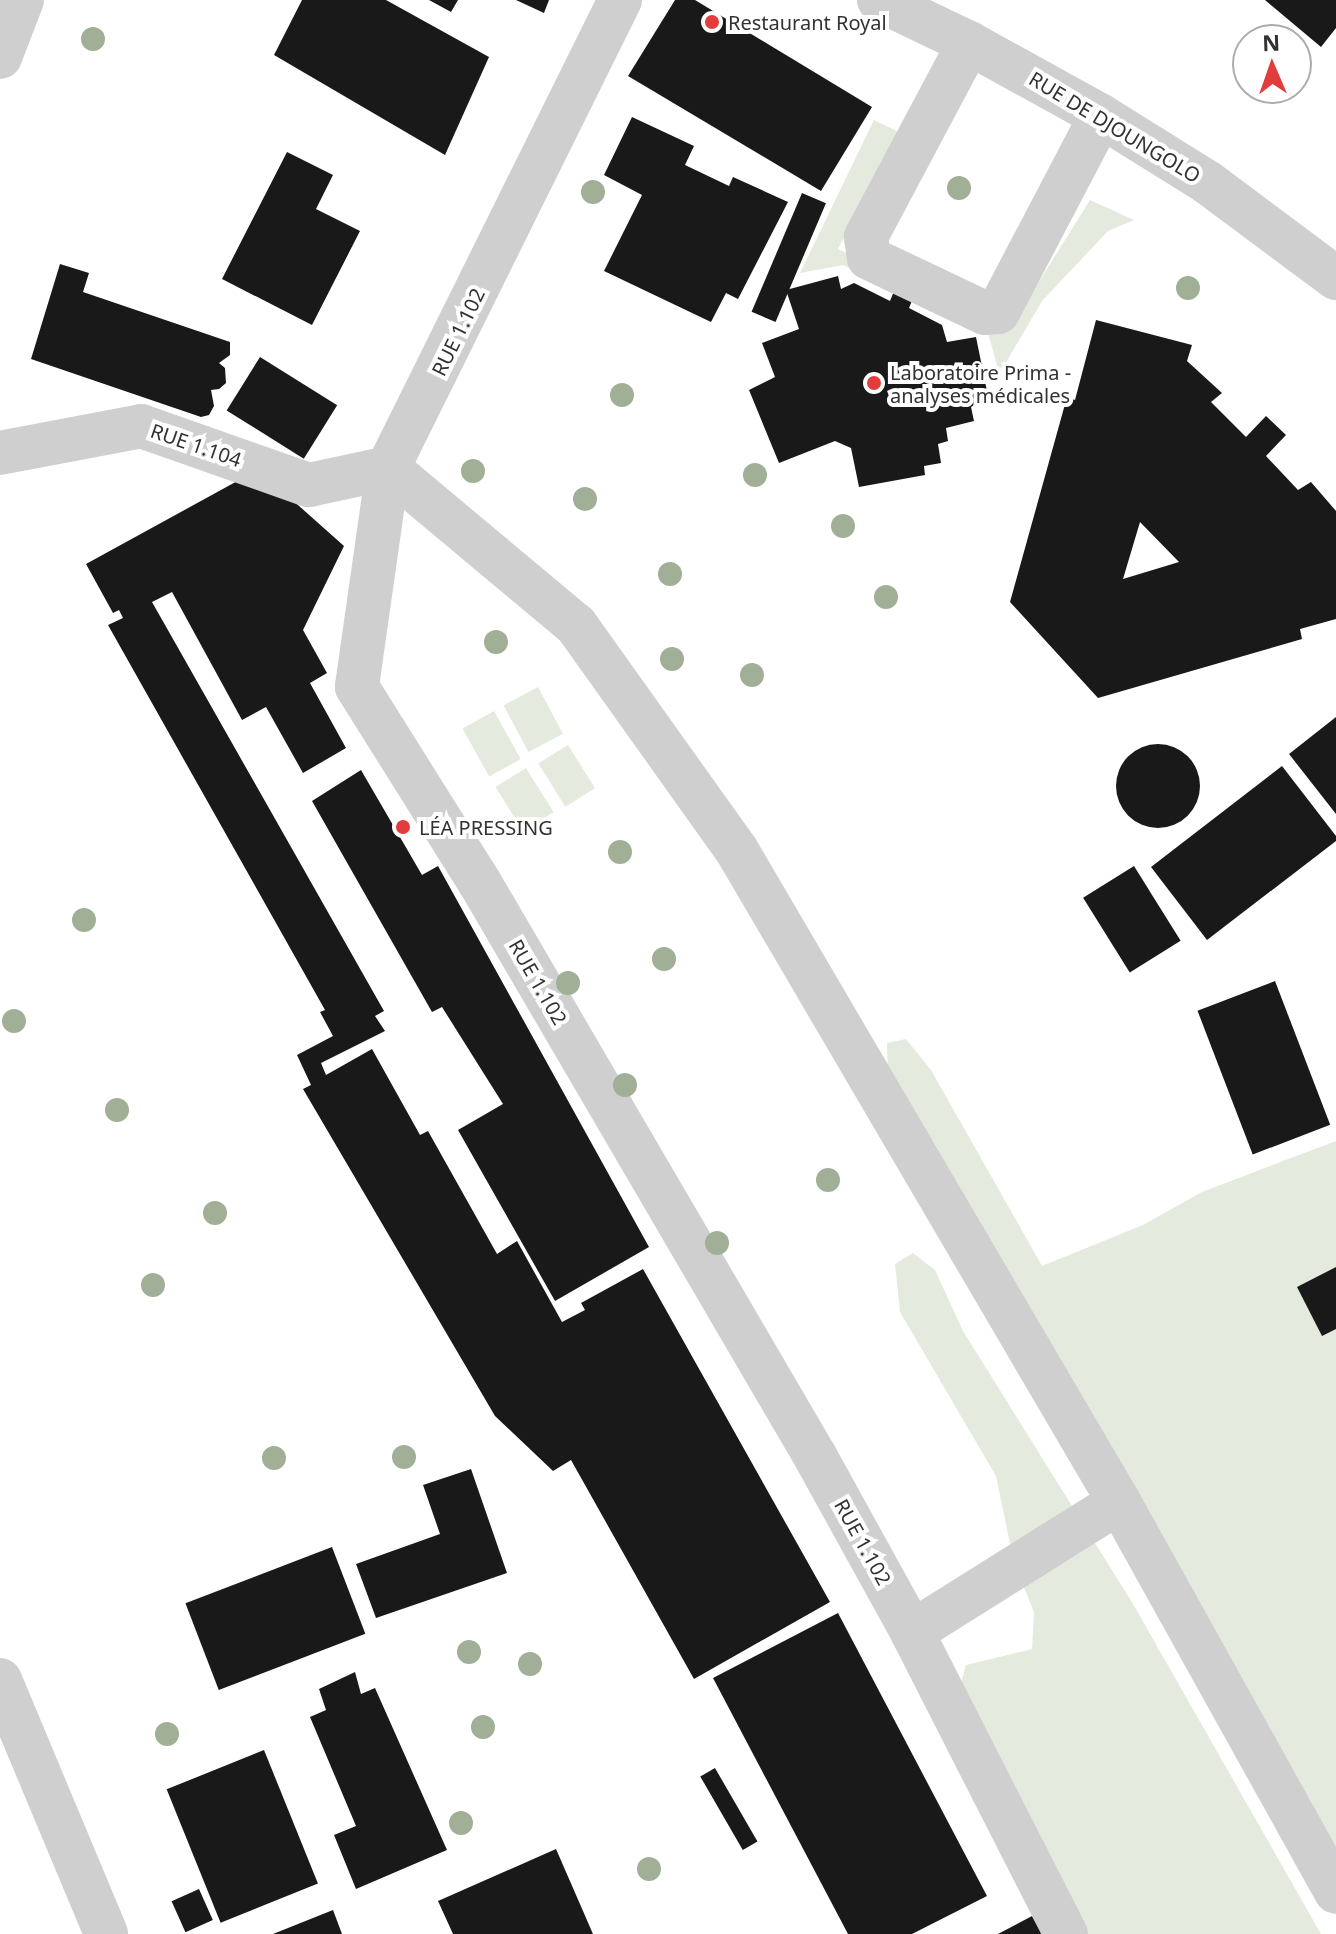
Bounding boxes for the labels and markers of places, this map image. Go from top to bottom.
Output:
place label: Restaurant Royal [728,10,887,34]
marker: Restaurant Royal [703,13,721,31]
place label: Laboratoire Prima - analyses médicales [890,360,1071,407]
marker: Laboratoire Prima - analyses médicales [865,374,883,392]
place label: LÉA PRESSING [419,815,553,839]
marker: LÉA PRESSING [394,818,412,836]

